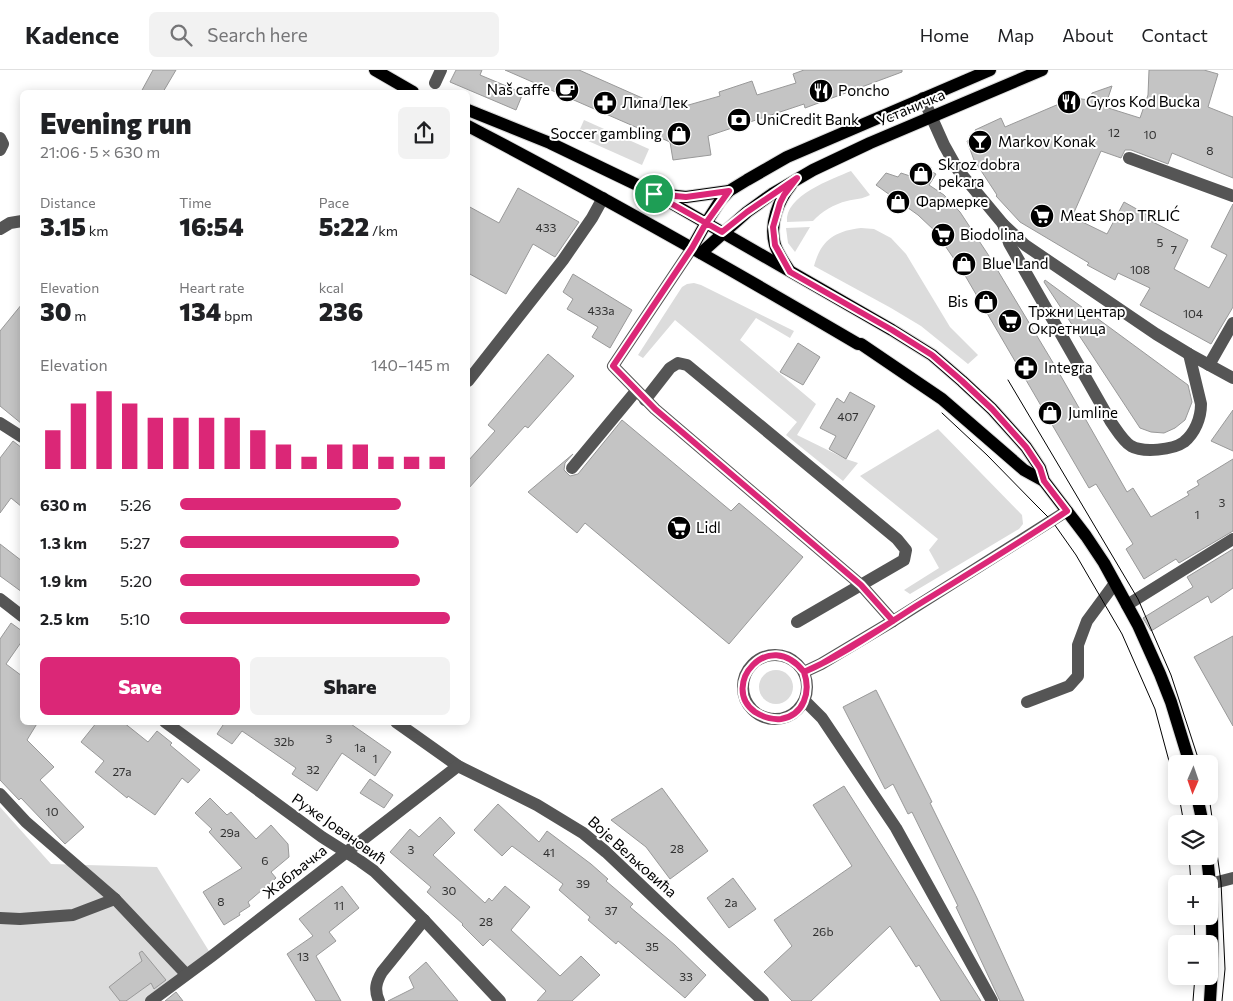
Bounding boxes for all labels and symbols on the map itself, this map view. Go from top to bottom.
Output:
cafe icon: Naš caffe [554,77,580,103]
restaurant icon: Poncho [808,78,834,104]
place label: Naš caffe [487,80,550,98]
place label: Poncho [838,81,890,99]
street label: Устаничка [874,85,947,129]
restaurant icon: Gyros Kod Bucka [1056,89,1082,115]
pharmacy icon: Липа Лек [592,90,618,116]
place label: Gyros Kod Bucka [1086,92,1200,110]
place label: Липа Лек [622,93,688,111]
bank icon: UniCredit Bank [726,107,752,133]
place label: UniCredit Bank [756,110,859,128]
shop icon: Soccer gambling [666,121,692,147]
place label: Soccer gambling [550,124,662,142]
house number: 12 [1108,125,1120,139]
house number: 10 [1144,127,1157,141]
bar icon: Markov Konak [967,129,993,155]
place label: Markov Konak [998,132,1096,150]
house number: 8 [1206,143,1214,157]
place label: Skroz dobra pekara [938,155,1020,190]
shop icon: Skroz dobra pekara [908,161,934,187]
pin [633,173,675,215]
shop icon: Фармерке [885,189,911,215]
place label: Фармерке [916,192,988,210]
supermarket icon: Meat Shop TRLIĆ [1029,203,1055,229]
place label: Meat Shop TRLIĆ [1060,205,1180,224]
house number: 433 [536,220,557,234]
supermarket icon: Biodolina [930,222,956,248]
place label: Biodolina [960,225,1024,243]
house number: 5 [1157,235,1164,249]
house number: 7 [1171,242,1177,256]
shop icon: Blue Land [951,251,977,277]
place label: Blue Land [982,254,1048,272]
house number: 108 [1130,262,1150,276]
shop icon: Bis [973,289,999,315]
place label: Bis [948,292,968,310]
place label: Тржни центар Окретница [1028,302,1126,337]
house number: 433a [587,303,615,317]
house number: 104 [1183,306,1203,320]
supermarket icon: Тржни центар Окретница [997,308,1023,334]
pharmacy icon: Integra [1013,355,1039,381]
place label: Integra [1044,358,1093,376]
shop icon: Jumline [1037,400,1063,426]
place label: Jumline [1068,403,1118,421]
house number: 407 [837,409,859,423]
house number: 3 [1219,495,1226,509]
house number: 1 [1194,507,1200,521]
supermarket icon: Lidl [666,515,692,541]
place label: Lidl [696,518,721,536]
house number: 3 [326,731,333,745]
house number: 32b [274,734,294,748]
house number: 1a [354,740,366,754]
house number: 1 [372,751,378,765]
north arrow [1168,755,1218,805]
house number: 32 [306,762,320,776]
house number: 27a [112,764,132,778]
street label: Руже Јовановић [289,789,390,867]
house number: 10 [46,804,59,818]
street label: Воје Вељковића [585,812,681,901]
house number: 29a [220,825,240,839]
street label: Жабљачка [259,841,330,902]
house number: 28 [670,841,684,855]
house number: 3 [408,842,415,856]
house number: 41 [543,845,555,859]
house number: 6 [261,853,269,867]
house number: 39 [576,876,590,890]
house number: 30 [442,883,457,897]
house number: 8 [217,894,225,908]
house number: 2a [725,895,737,909]
house number: 11 [334,898,344,912]
house number: 37 [604,903,618,917]
house number: 28 [479,914,493,928]
house number: 26b [812,924,834,938]
house number: 35 [645,939,659,953]
house number: 13 [297,949,309,963]
house number: 33 [679,969,693,983]

